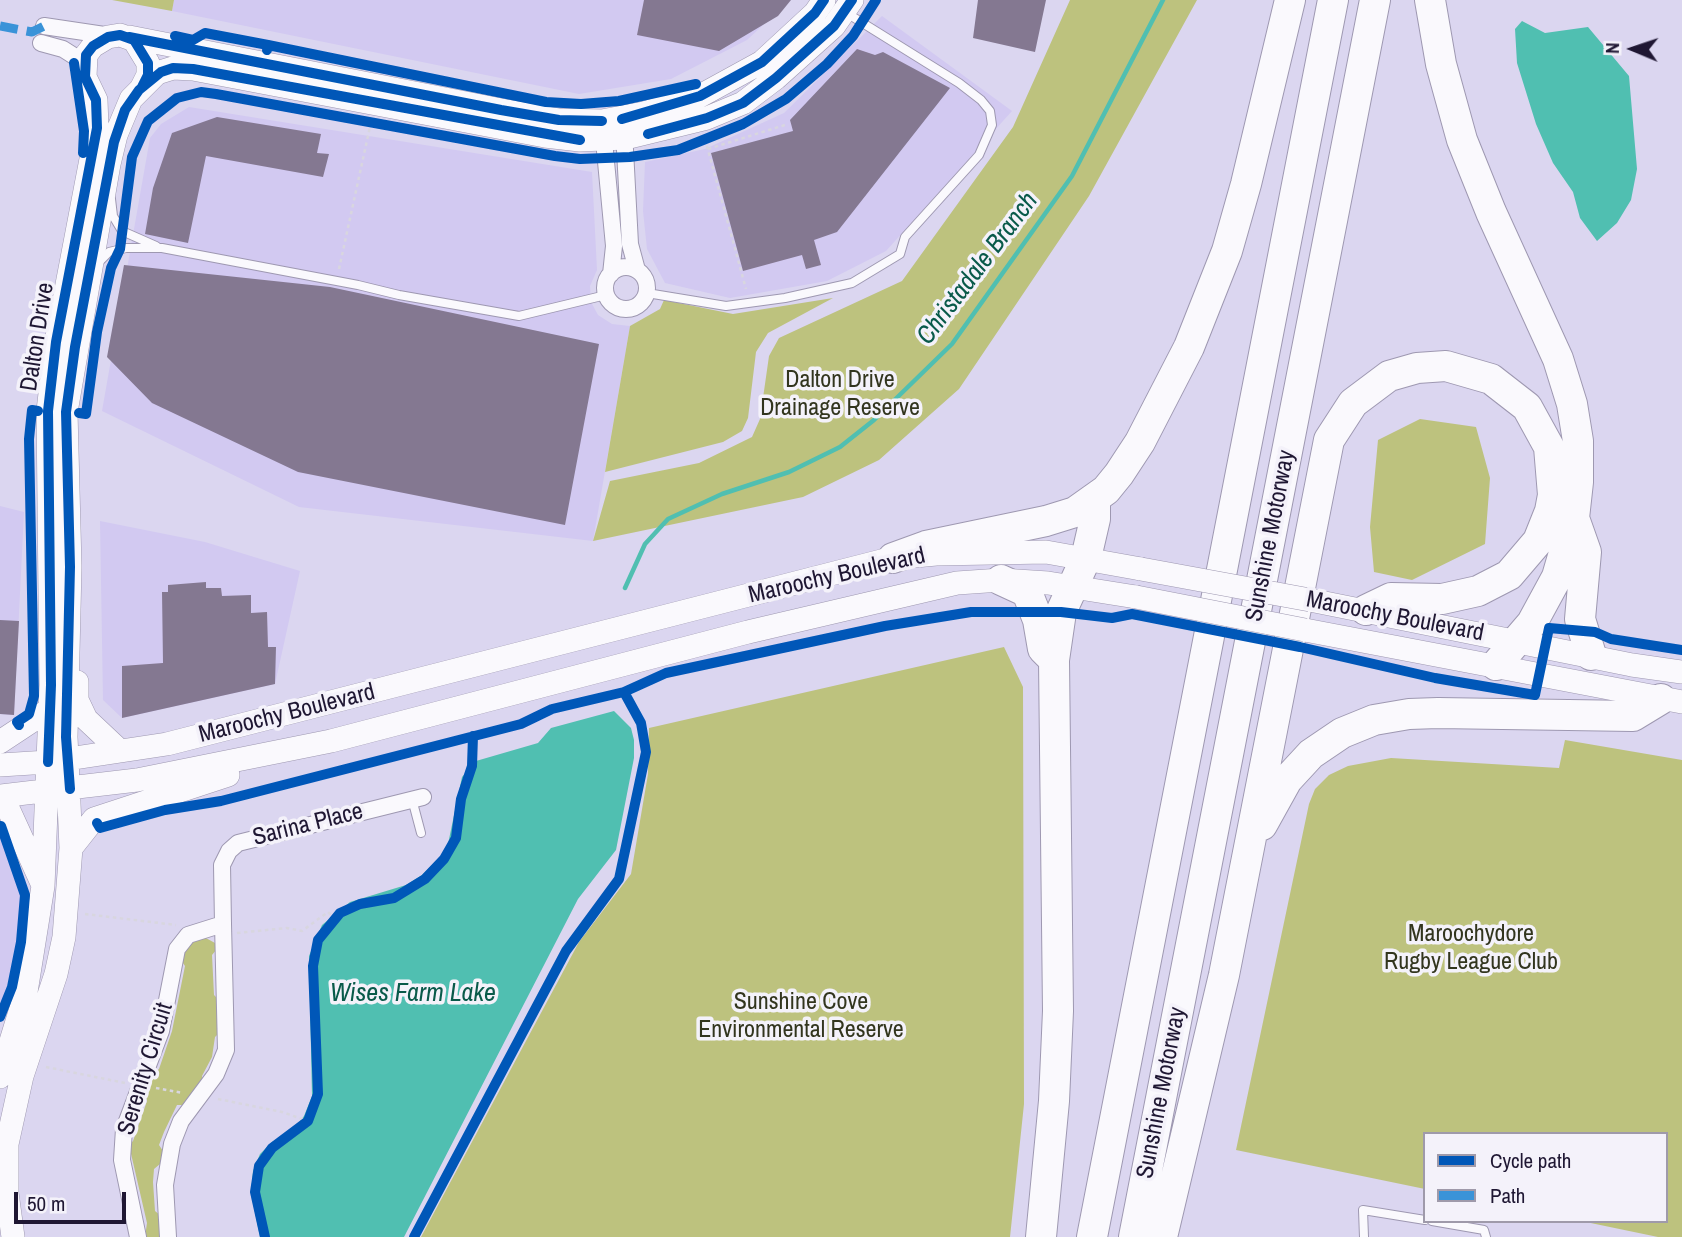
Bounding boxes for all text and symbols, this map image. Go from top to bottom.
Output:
north arrow [1598,14,1668,84]
text: N [1599,42,1625,54]
water label: Christadale Branch [911,187,1045,351]
street label: Dalton Drive [15,281,61,393]
park label: Dalton Drive Drainage Reserve [760,367,920,423]
street label: Sunshine Motorway [1240,448,1302,624]
street label: Maroochy Boulevard [746,542,928,610]
street label: Maroochy Boulevard [1304,586,1486,648]
street label: Maroochy Boulevard [196,678,378,750]
street label: Sarina Place [250,797,366,853]
park label: Maroochydore Rugby League Club [1384,921,1558,977]
water label: Wises Farm Lake [330,978,496,1010]
park label: Sunshine Cove Environmental Reserve [698,989,904,1045]
street label: Serenity Circuit [112,999,180,1139]
street label: Sunshine Motorway [1131,1005,1193,1181]
legend [1423,1132,1668,1223]
text: Cycle path [1490,1146,1571,1175]
scale bar [18,1178,130,1222]
text: Path [1490,1181,1525,1210]
text: 50 m [27,1189,65,1218]

